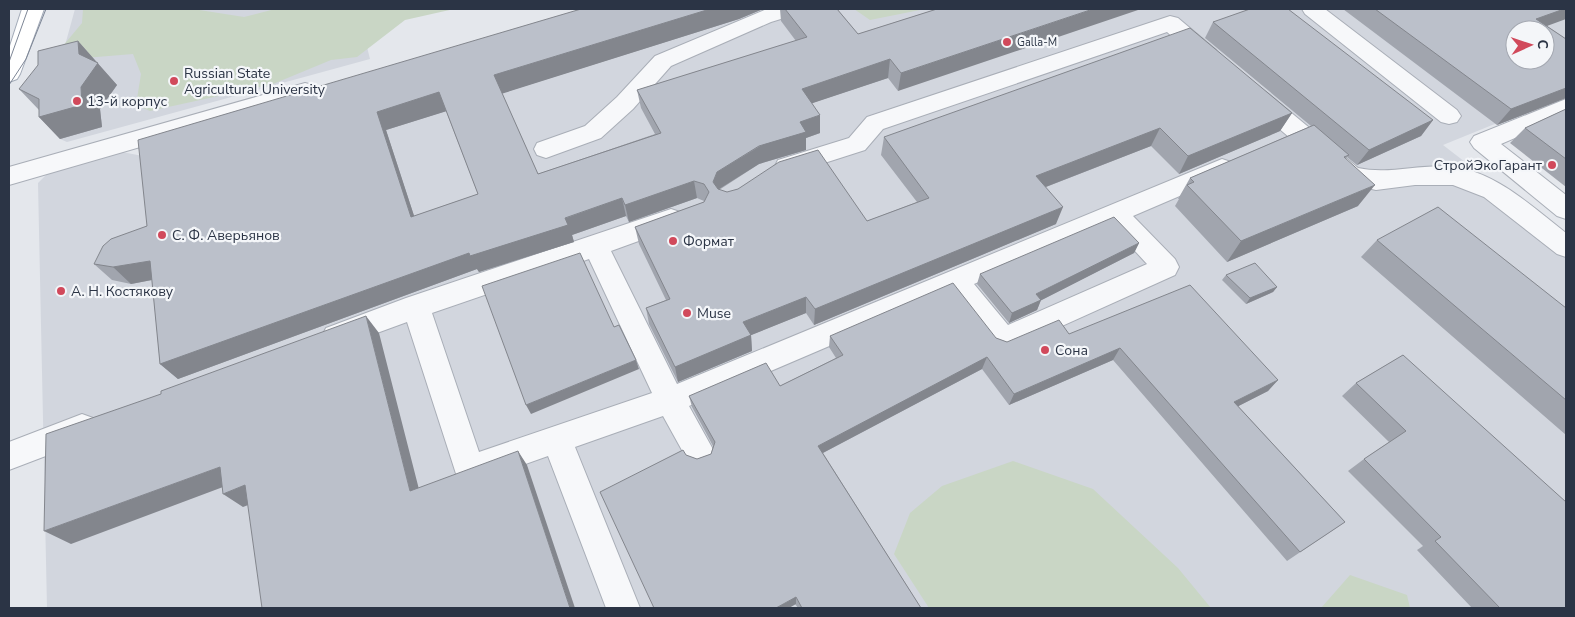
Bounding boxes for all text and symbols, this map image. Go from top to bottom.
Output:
north arrow [1505,20,1555,70]
place label: Galla-M [1017,35,1057,50]
marker: Galla-M [1001,36,1013,48]
text: С [1533,39,1552,50]
place label: Russian State Agricultural University [184,64,326,99]
marker: Russian State Agricultural University [168,75,180,87]
place label: 13-й корпус [87,92,168,111]
marker: 13-й корпус [71,95,83,107]
place label: СтройЭкоГарант [1434,156,1543,175]
marker: СтройЭкоГарант [1546,159,1558,171]
place label: С. Ф. Аверьянов [172,226,280,245]
marker: С. Ф. Аверьянов [156,229,168,241]
place label: Формат [683,232,735,251]
marker: Формат [667,235,679,247]
place label: А. Н. Костякову [71,282,174,301]
marker: А. Н. Костякову [55,285,67,297]
place label: Muse [697,304,731,323]
marker: Muse [681,307,693,319]
place label: Сона [1055,341,1088,360]
marker: Сона [1039,344,1051,356]

